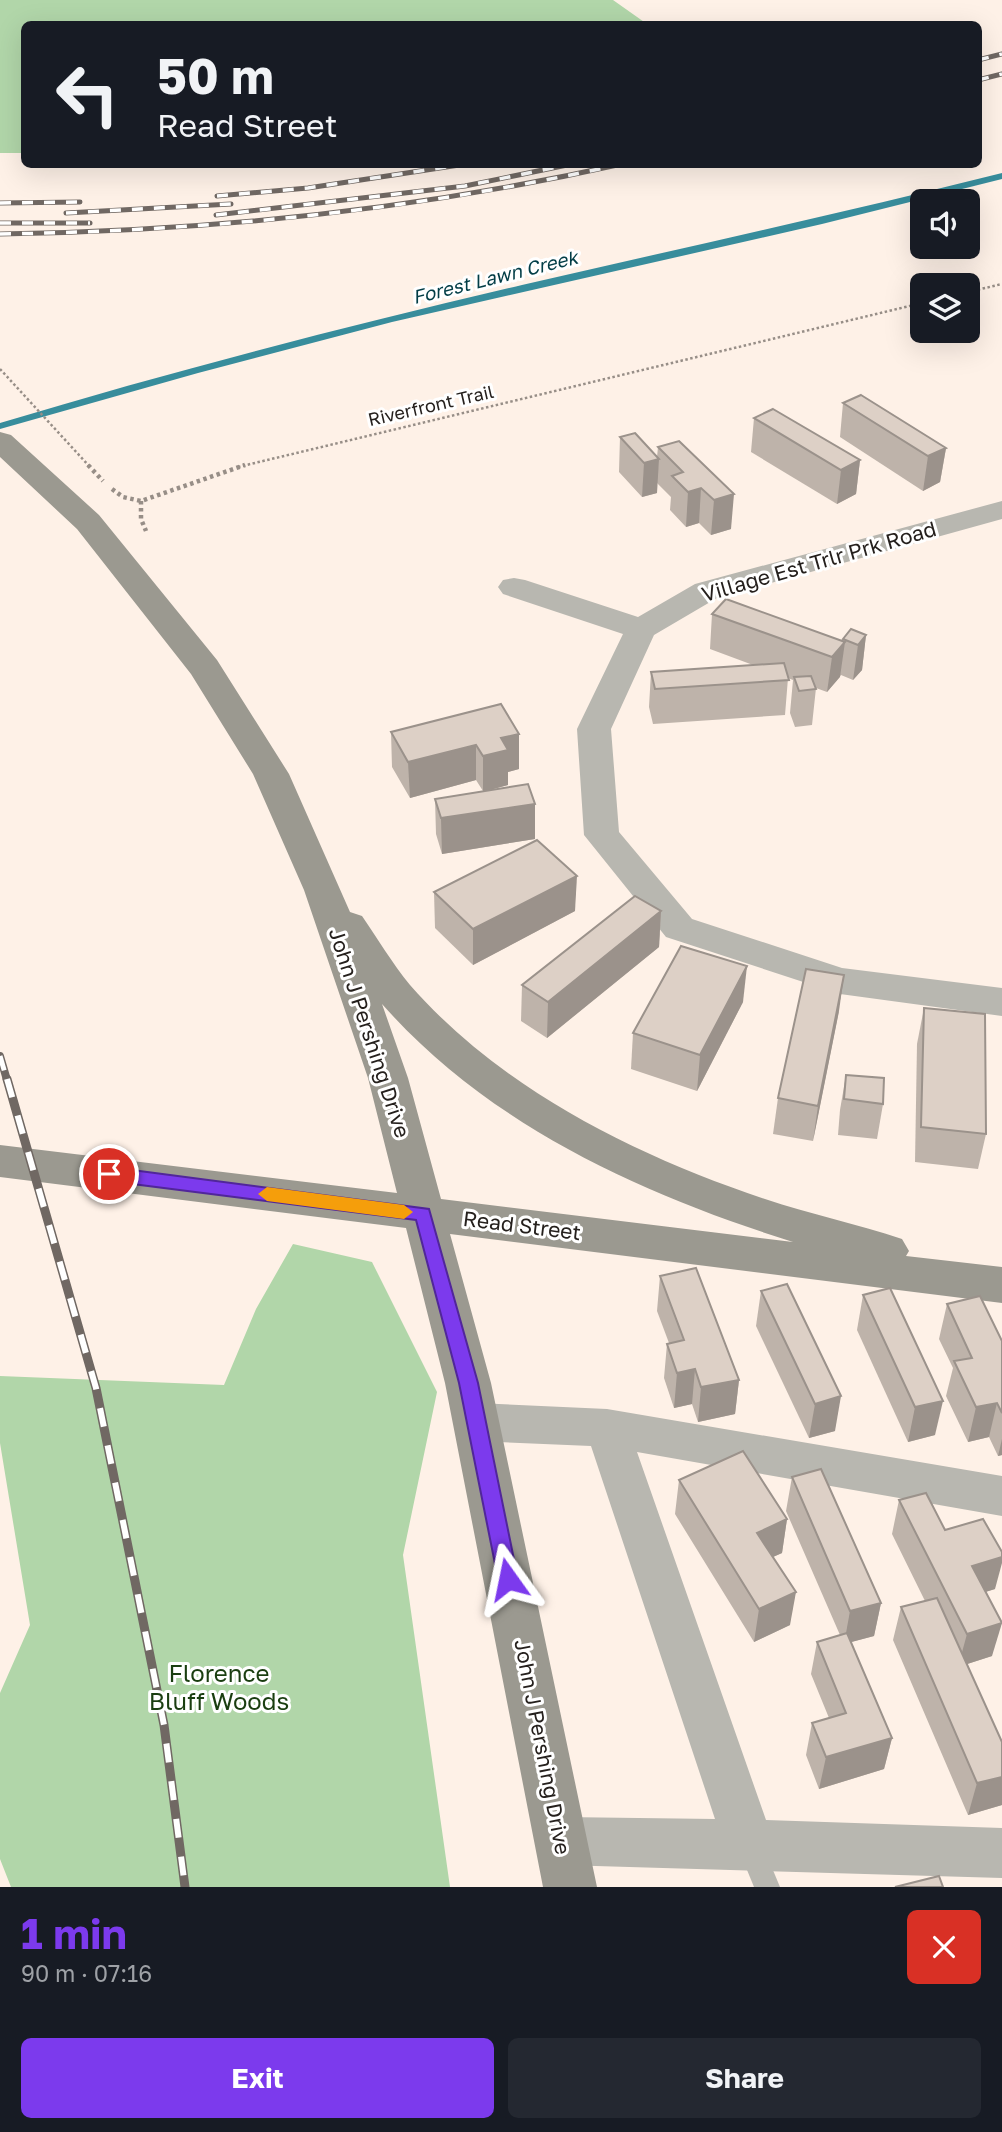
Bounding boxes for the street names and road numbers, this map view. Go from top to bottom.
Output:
street label: Riverfront Trail [366,380,496,430]
street label: Village Est Trlr Prk Road [698,515,939,607]
street label: John J Pershing Drive [324,925,416,1141]
street label: Read Street [462,1205,582,1245]
street label: John J Pershing Drive [509,1637,577,1857]

